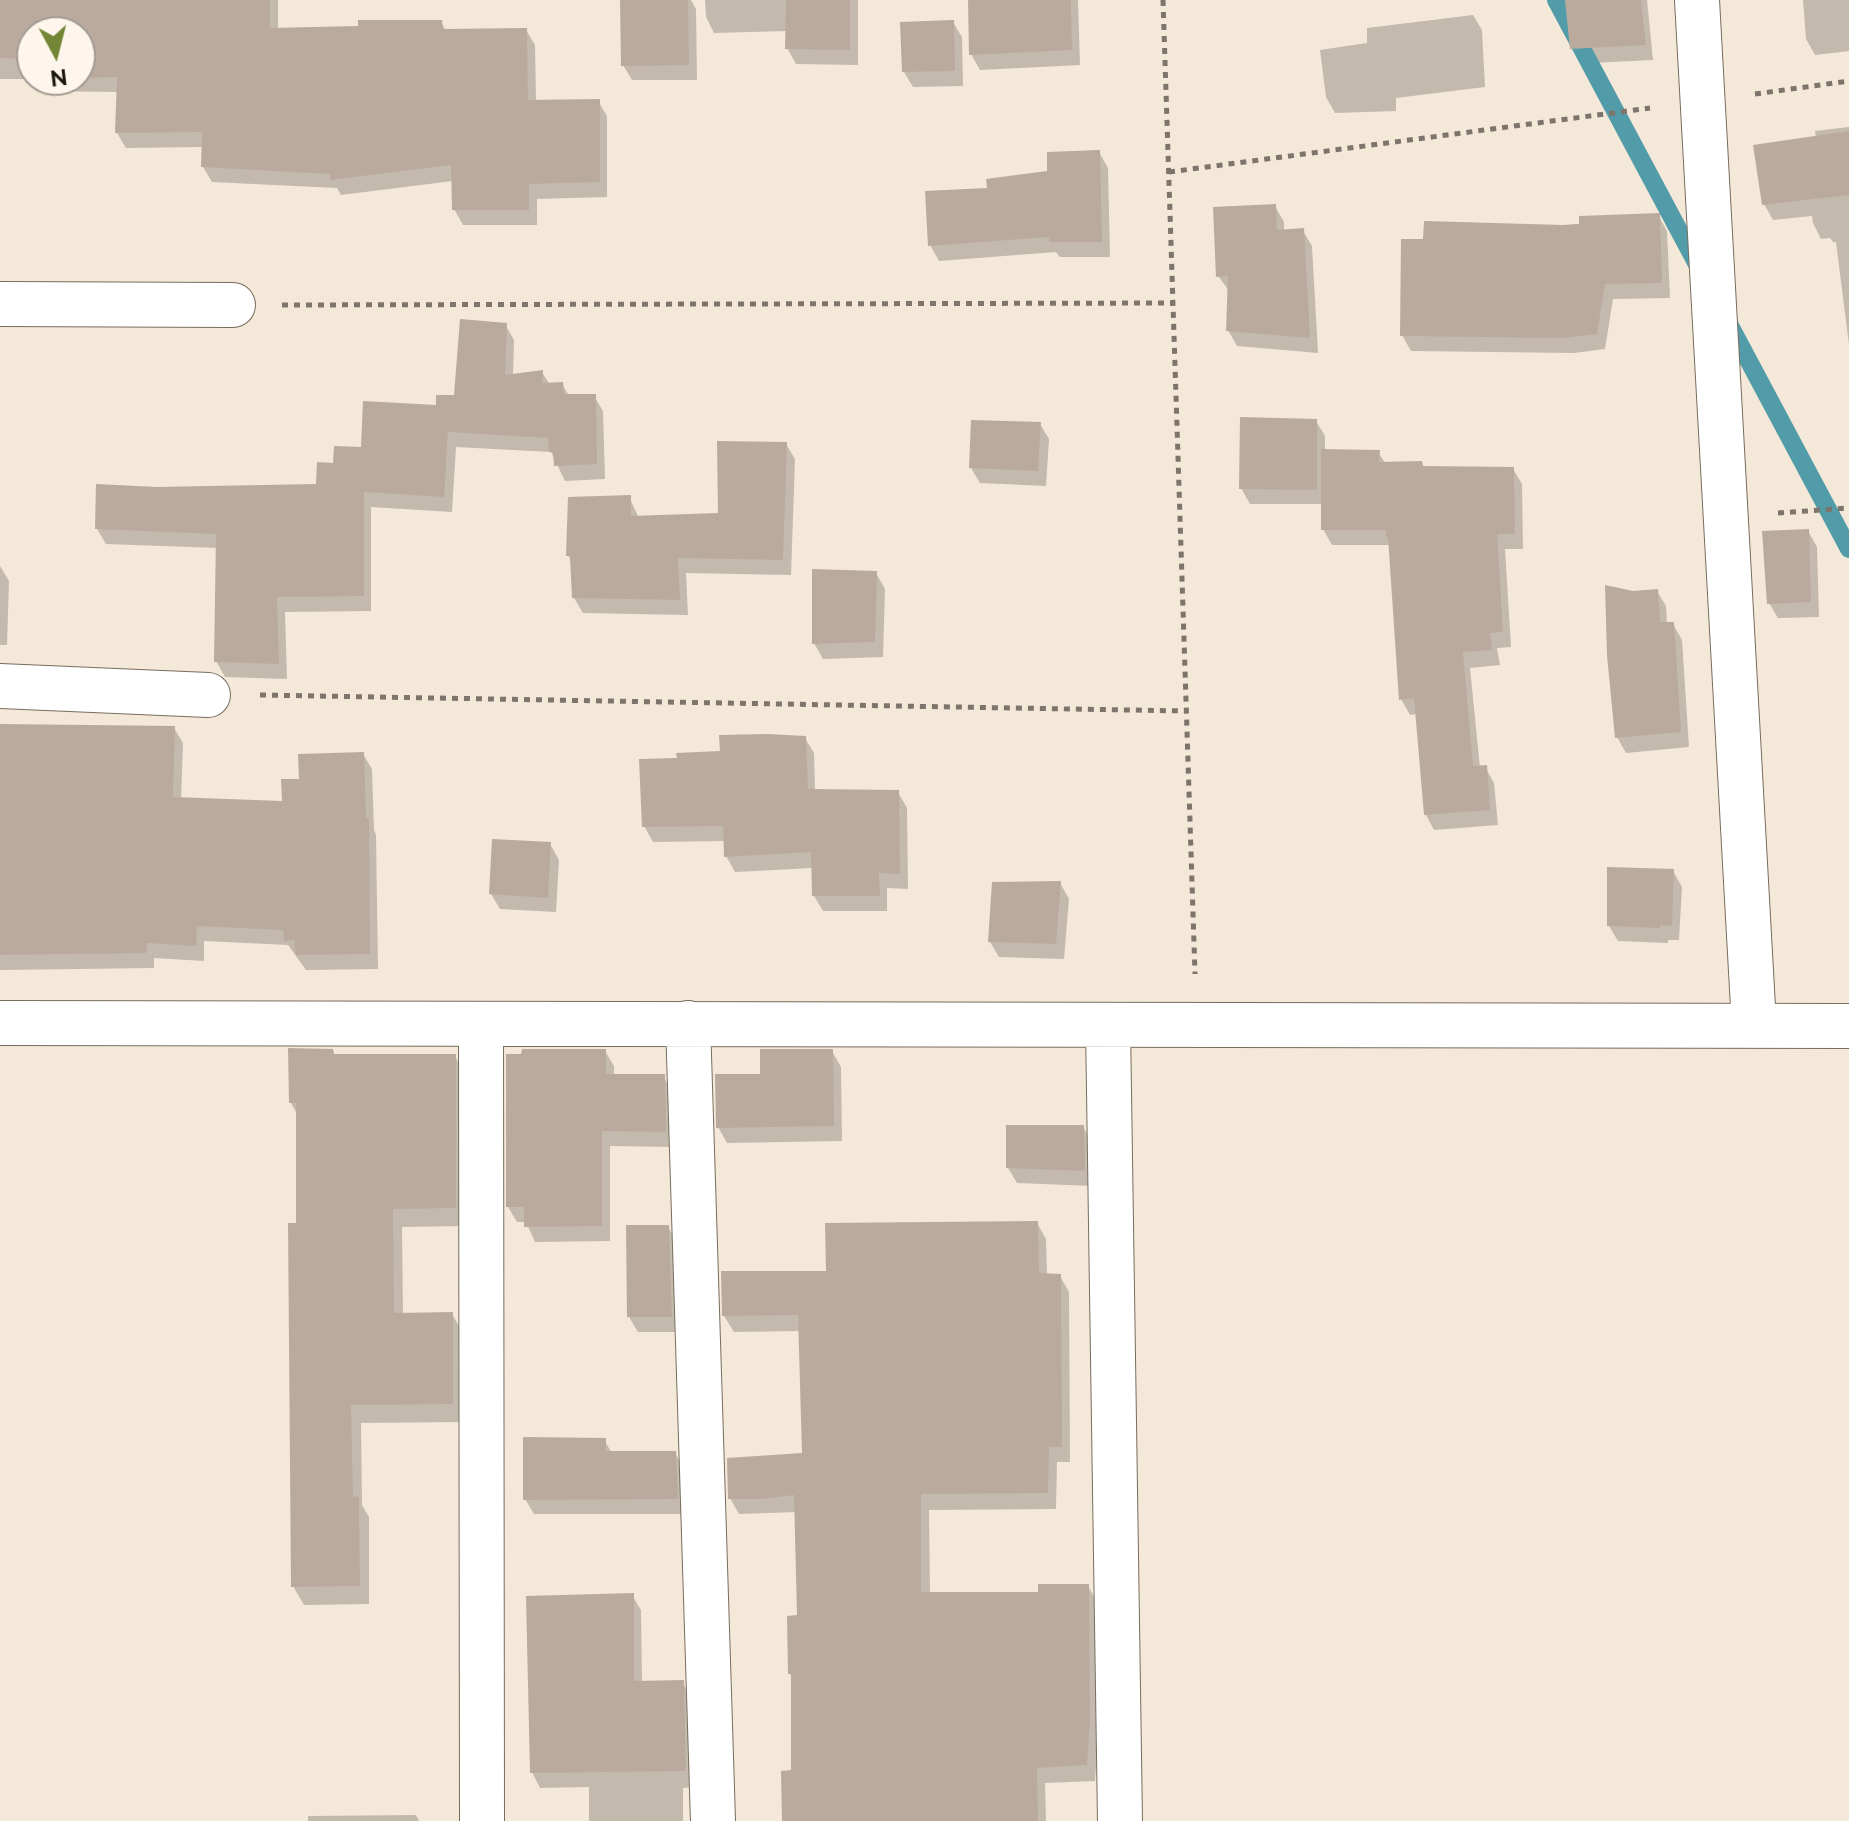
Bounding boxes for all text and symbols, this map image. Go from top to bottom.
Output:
north arrow [16,16,96,96]
text: N [49,64,69,92]

